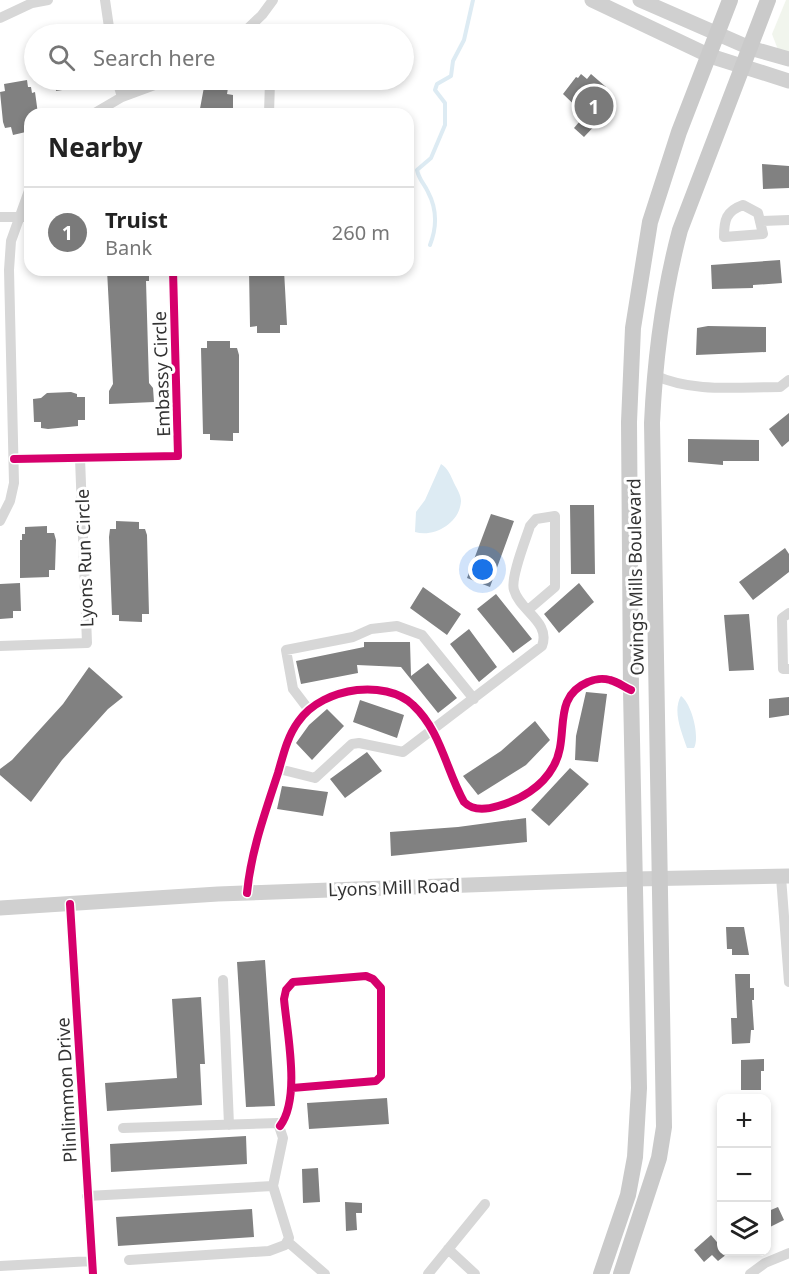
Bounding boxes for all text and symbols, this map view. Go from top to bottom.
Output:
search box [24,24,414,90]
icon: search [45,41,78,74]
text: Search here [93,42,215,72]
pin: 1 [574,84,614,128]
text: Nearby [48,129,143,165]
text: Truist [105,204,168,234]
text: 1 [62,219,73,246]
text: 260 m [332,219,390,246]
text: Bank [105,234,152,261]
street label: Embassy Circle [147,311,175,437]
street label: Owings Mills Boulevard [621,478,649,676]
street label: Lyons Run Circle [70,488,98,628]
your location [468,555,497,584]
street label: Lyons Mill Road [328,873,460,901]
street label: Plinlimmon Drive [50,1017,82,1163]
map controls [717,1094,771,1256]
button: + [717,1094,771,1148]
button: − [717,1148,771,1202]
button: layers [717,1202,771,1256]

